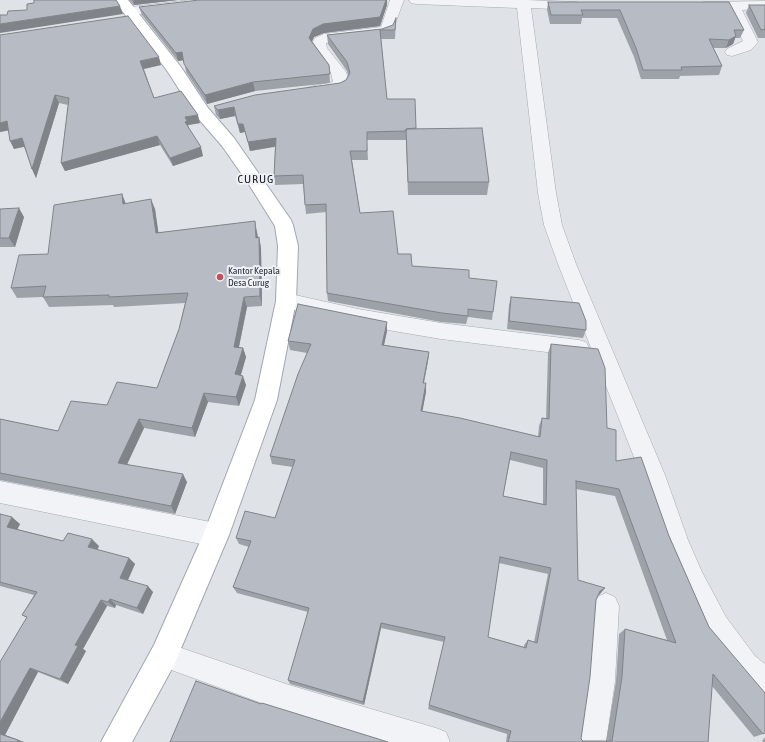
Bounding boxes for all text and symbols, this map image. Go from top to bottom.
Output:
district label: CURUG [238,172,274,186]
place label: Kantor Kepala Desa Curug [228,265,280,288]
marker: Kantor Kepala Desa Curug [215,272,225,282]

